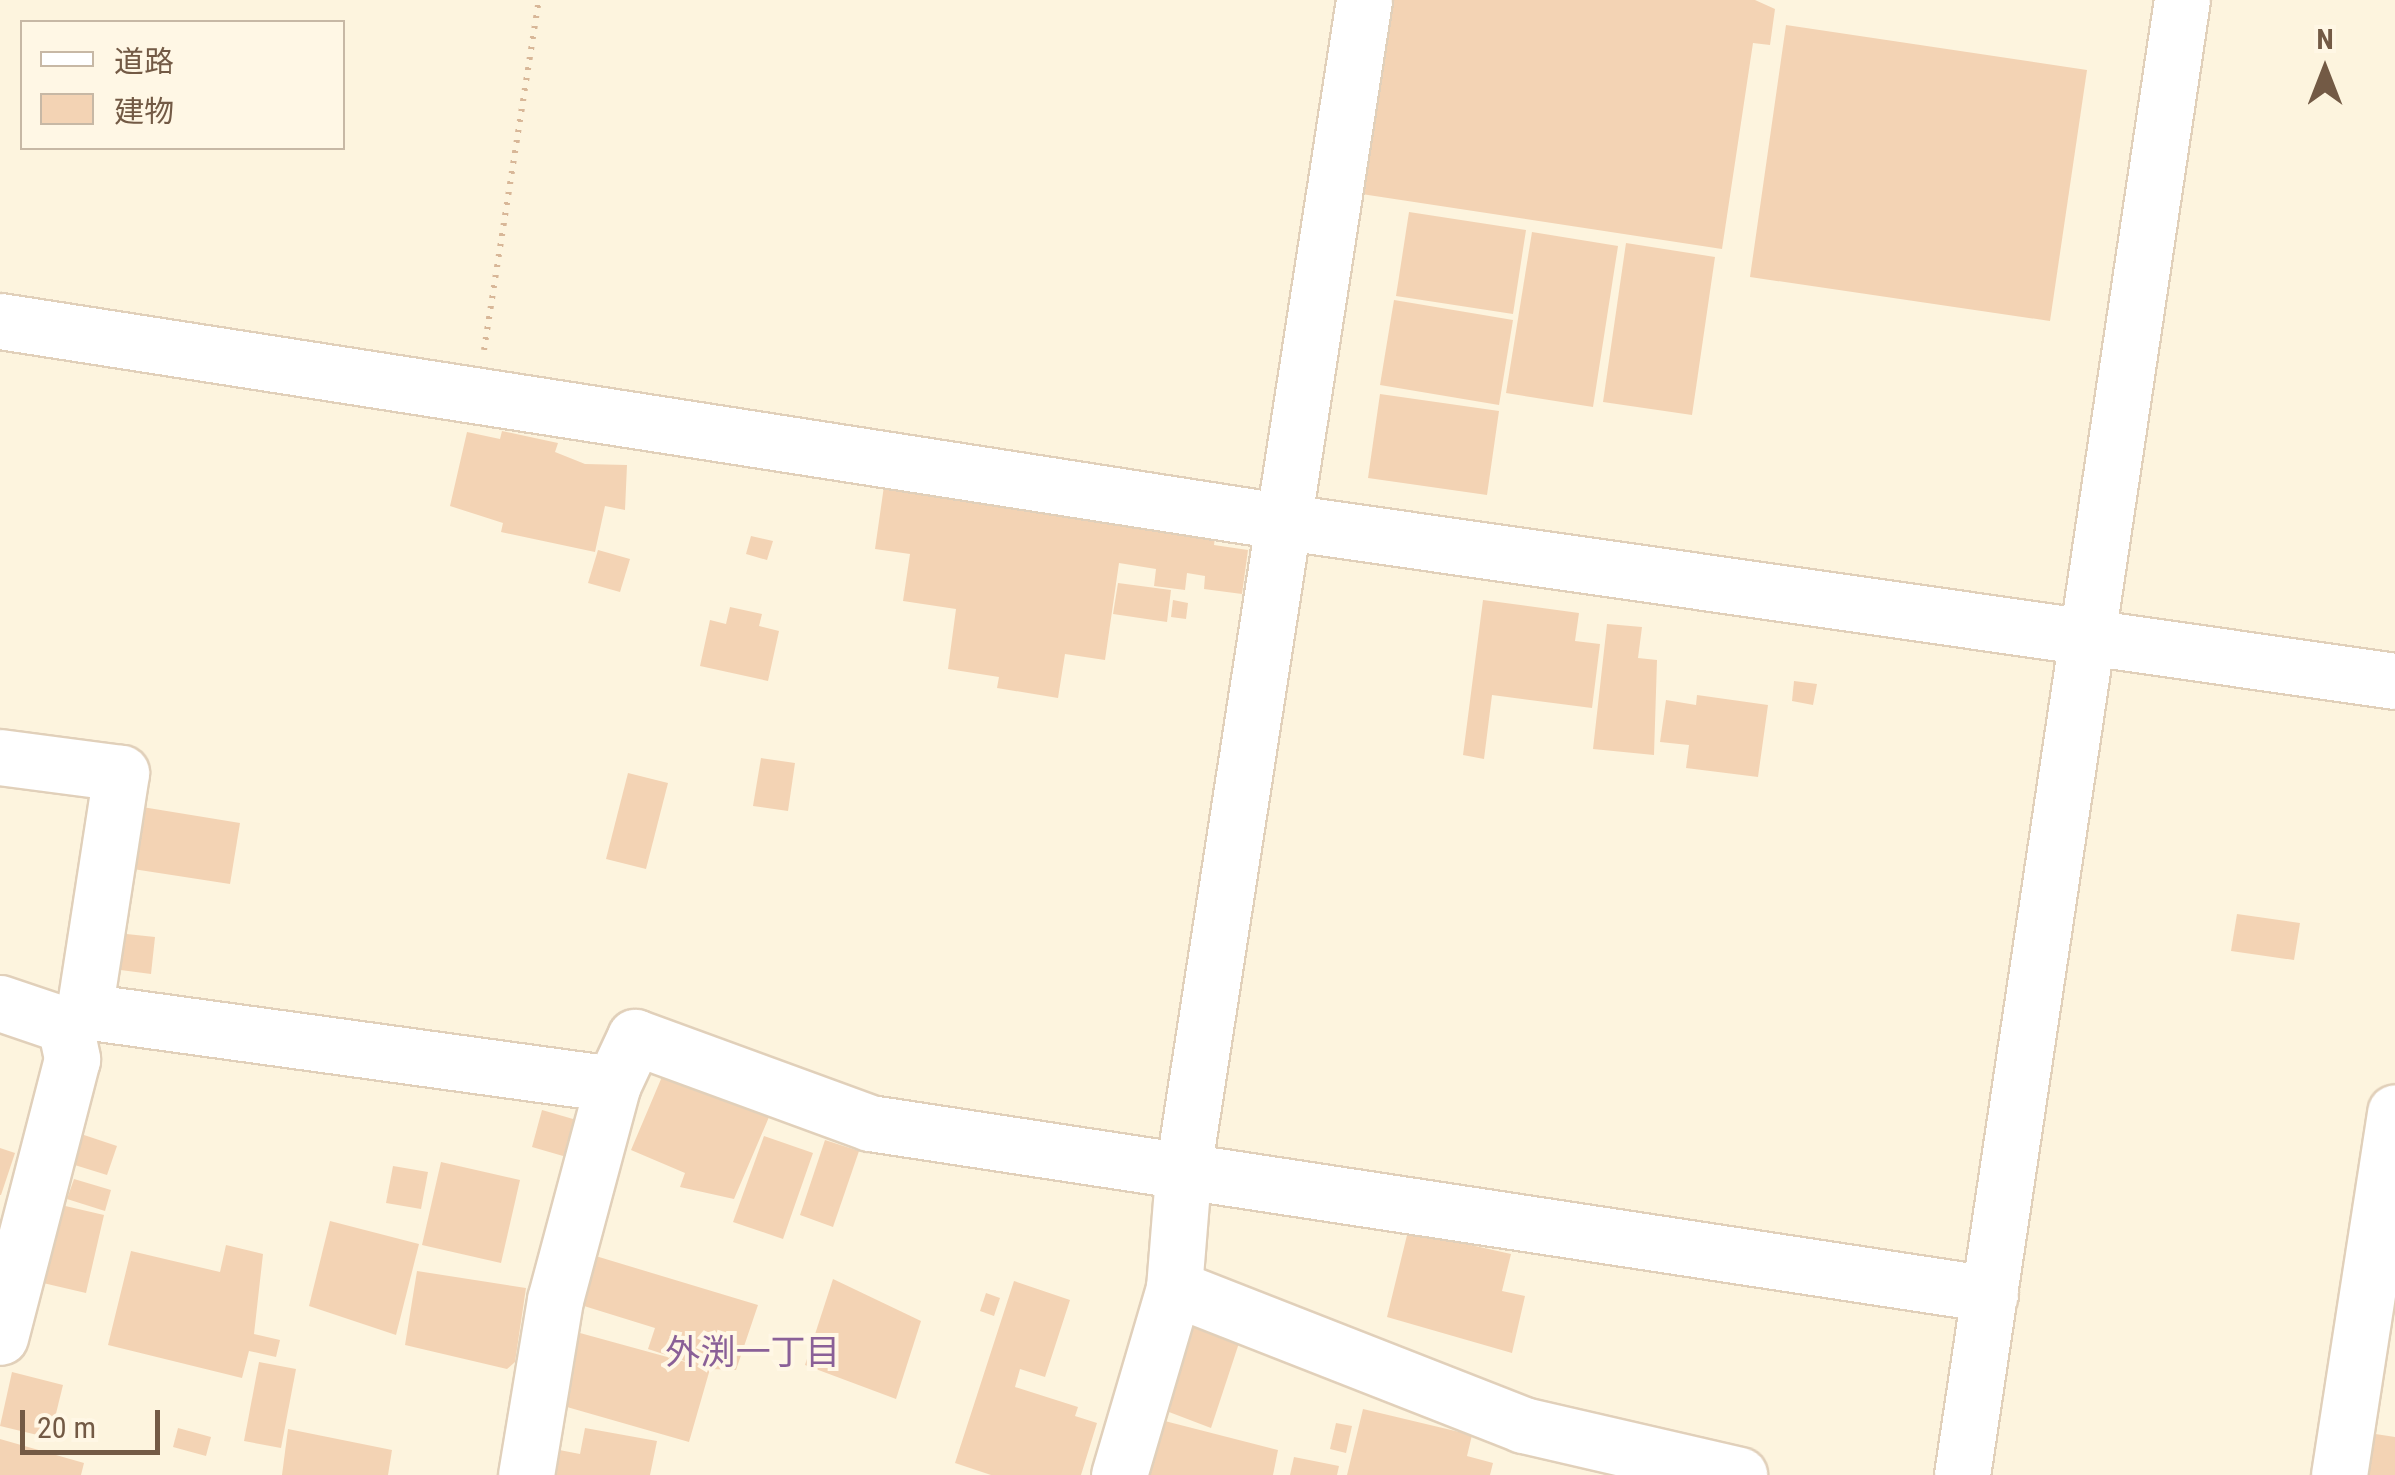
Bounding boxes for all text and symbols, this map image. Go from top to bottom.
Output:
legend [20,20,345,150]
north arrow [2275,20,2375,120]
text: N [2316,23,2334,56]
text: 道路 [114,44,174,79]
text: 建物 [114,94,174,129]
district label: 外渕一丁目 [666,1332,840,1374]
scale bar [25,1390,165,1452]
text: 20 m [37,1410,96,1445]

